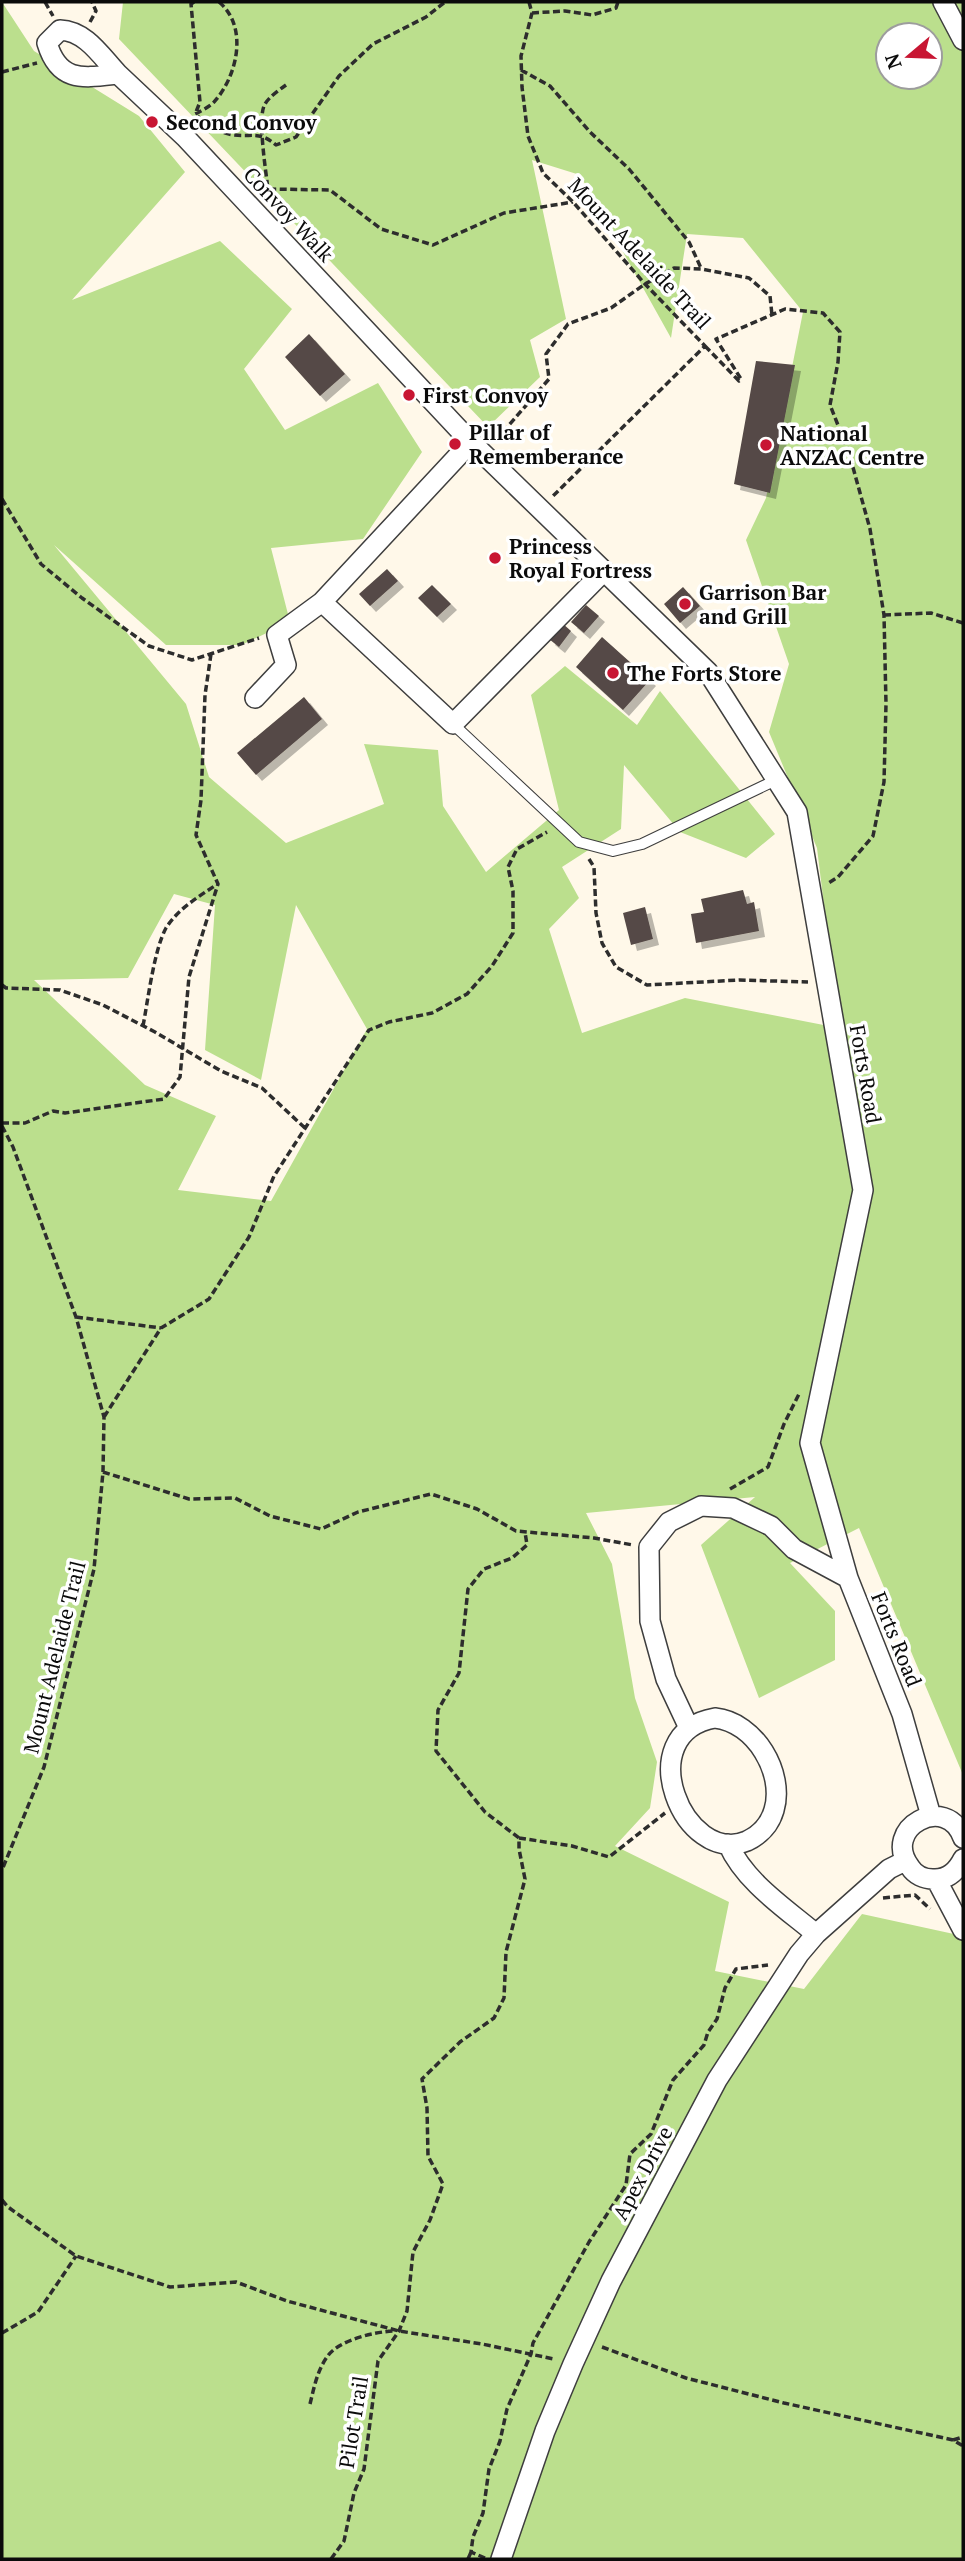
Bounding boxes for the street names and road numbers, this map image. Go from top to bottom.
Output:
street label: Convoy Walk [238,160,340,268]
street label: Mount Adelaide Trail [562,171,718,335]
street label: Forts Road [844,1022,889,1126]
street label: Mount Adelaide Trail [17,1558,91,1756]
street label: Forts Road [865,1587,929,1691]
street label: Apex Drive [606,2121,678,2225]
street label: Pilot Trail [332,2374,374,2470]

